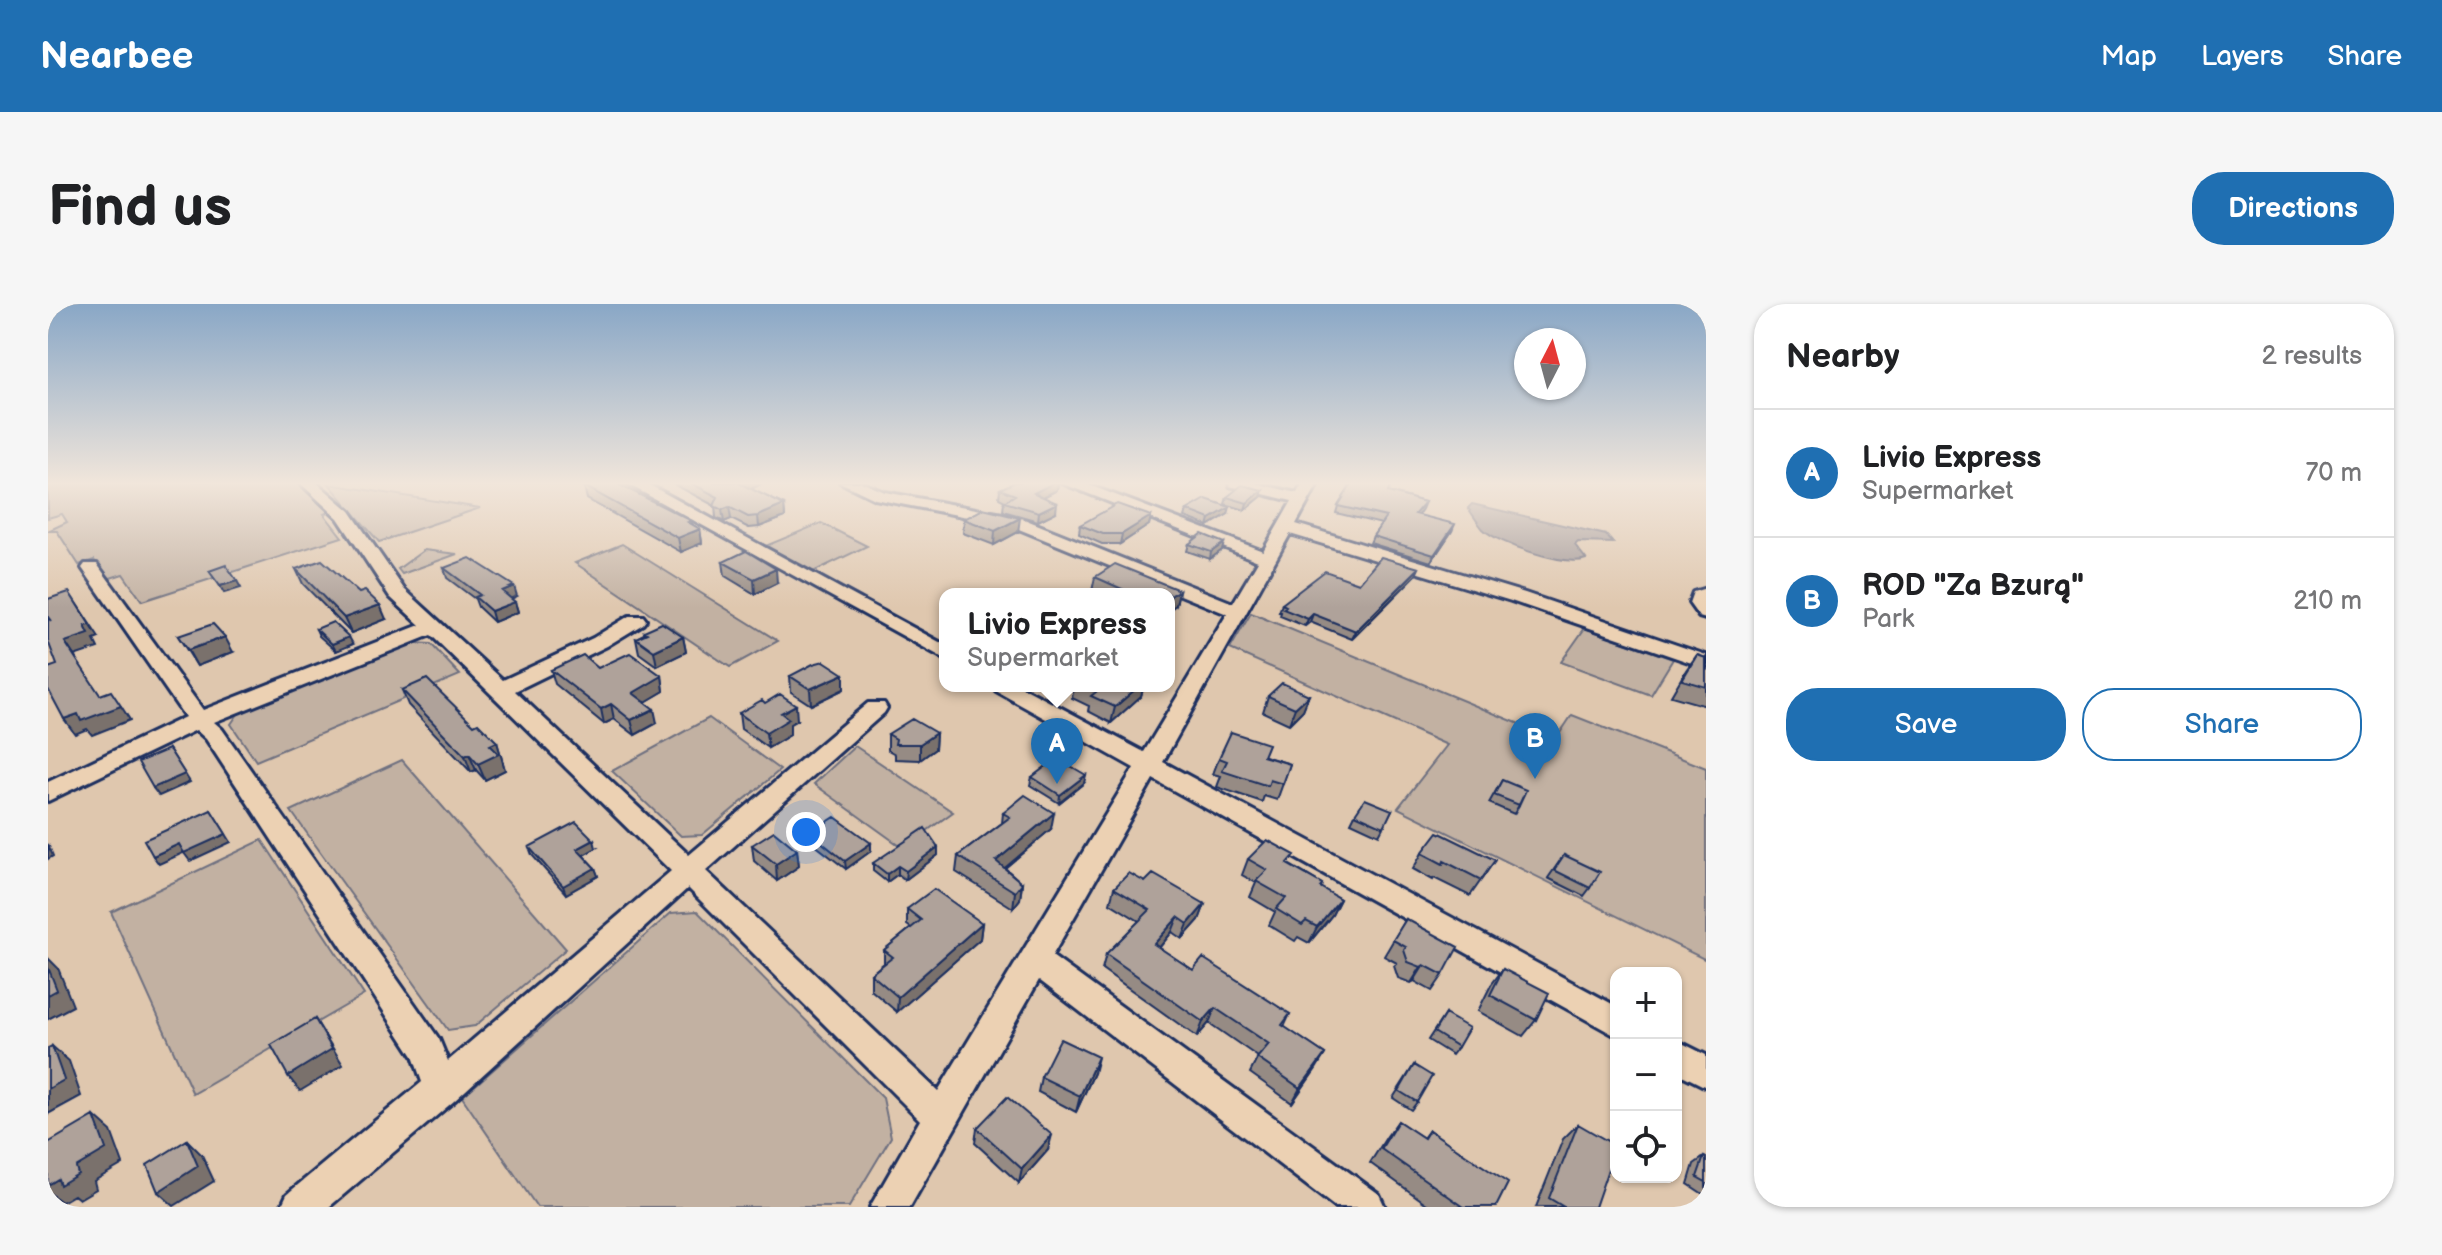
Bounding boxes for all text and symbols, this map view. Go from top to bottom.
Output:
text: Nearbee [40,34,193,79]
text: Map [2101,40,2157,73]
text: Layers [2201,40,2284,73]
text: Share [2328,40,2402,73]
button: Directions [2192,172,2394,245]
text: Find us [48,175,232,242]
north arrow [1514,328,1586,400]
text: Nearby [1786,336,1900,377]
text: 2 results [2262,341,2362,372]
text: Livio Express [1862,440,2041,476]
text: A [1804,458,1820,489]
text: 70 m [2305,458,2362,489]
text: Supermarket [1862,476,2013,507]
text: ROD "Za Bzurą" [1862,568,2084,604]
text: B [1803,586,1821,617]
text: 210 m [2293,586,2362,617]
popup [939,588,1175,692]
text: Park [1862,604,1914,635]
text: Livio Express [967,607,1147,643]
text: Supermarket [967,643,1119,674]
button: Save [1786,688,2066,761]
button: Share [2082,688,2362,761]
pin: B [1509,713,1561,779]
pin: A [1031,718,1083,784]
your location [786,812,826,852]
map controls [1610,967,1682,1183]
button: + [1610,967,1682,1039]
button: − [1610,1039,1682,1111]
button: locate [1610,1111,1682,1183]

